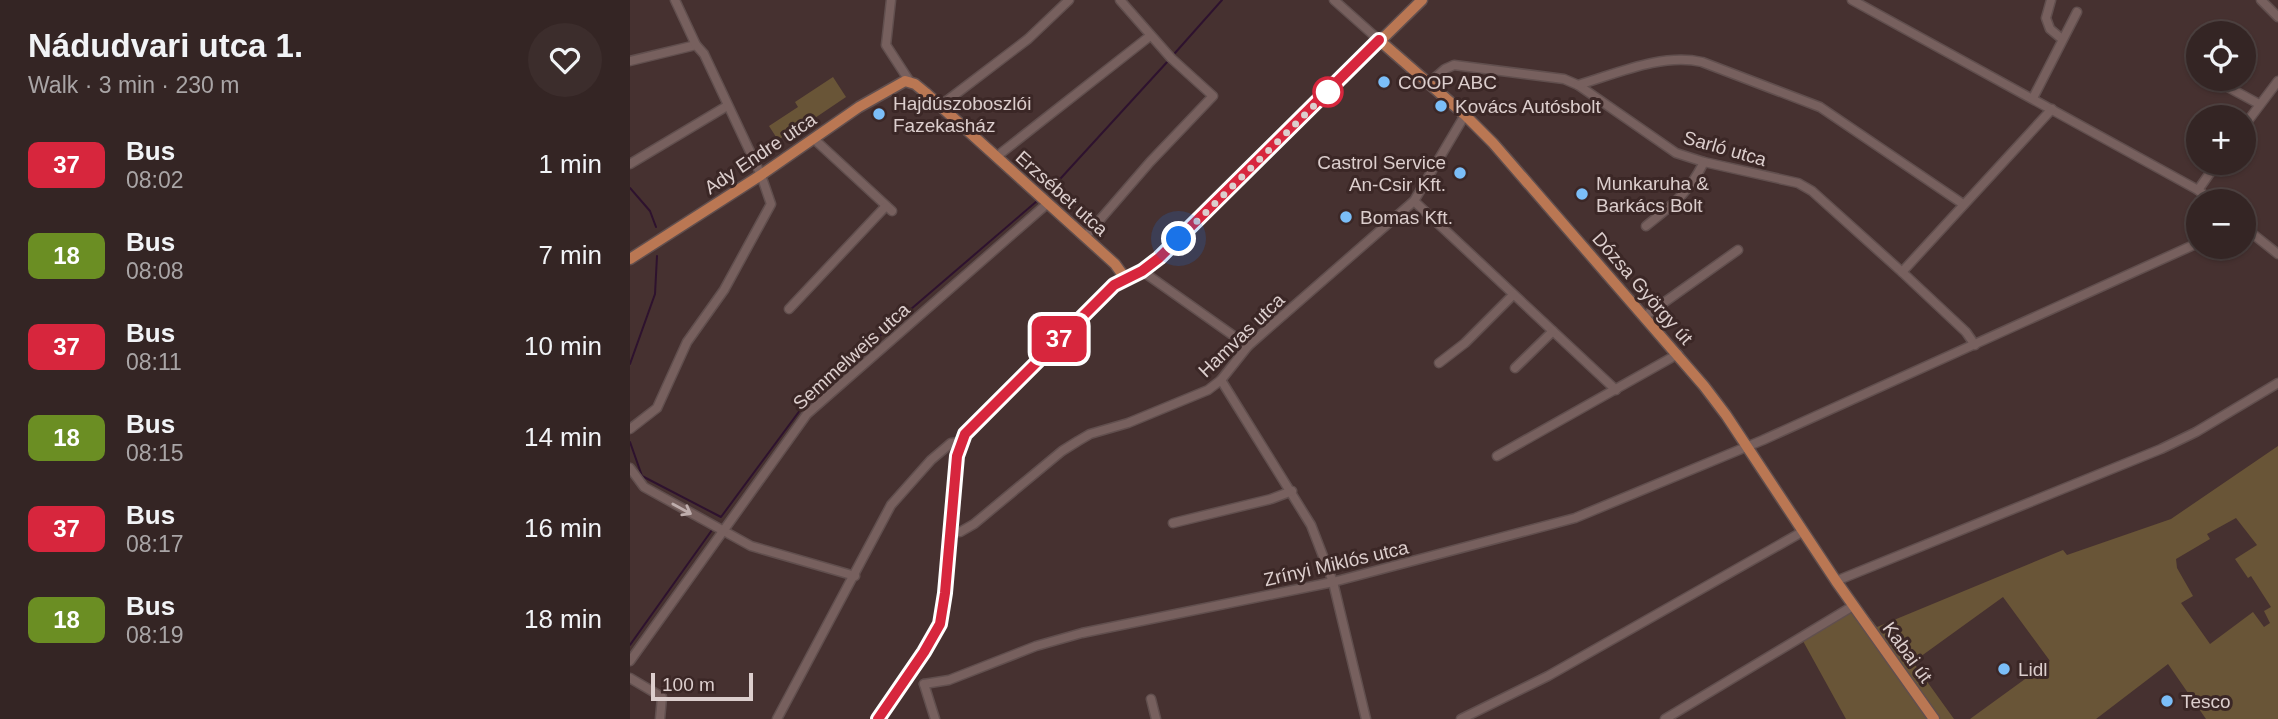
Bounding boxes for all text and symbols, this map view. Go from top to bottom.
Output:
map controls [2186,21,2256,259]
button: locate [2186,21,2256,91]
button: heart [528,23,602,97]
text: Nádudvari utca 1. [28,27,303,64]
text: Walk · 3 min · 230 m [28,72,239,98]
place label: COOP ABC [1398,72,1497,93]
marker: COOP ABC [1376,74,1392,90]
unlabelled marker [1313,77,1343,107]
place label: Hajdúszoboszlói Fazekasház [893,93,1031,136]
place label: Kovács Autósbolt [1455,96,1601,117]
marker: Kovács Autósbolt [1433,98,1449,114]
button: + [2186,105,2256,175]
marker: Hajdúszoboszlói Fazekasház [871,106,887,122]
street label: Ady Endre utca [701,108,820,198]
street label: Sarló utca [1681,127,1769,170]
text: Bus [126,136,175,166]
street label: Erzsébet utca [1011,147,1112,240]
text: 1 min [538,149,602,179]
text: 37 [53,151,80,178]
place label: Castrol Service An-Csir Kft. [1317,152,1446,195]
marker: Castrol Service An-Csir Kft. [1452,165,1468,181]
text: 08:02 [126,167,184,193]
place label: Munkaruha & Barkács Bolt [1596,173,1709,216]
marker: Munkaruha & Barkács Bolt [1574,186,1590,202]
button: − [2186,189,2256,259]
place label: Bomas Kft. [1360,207,1453,228]
marker: Bomas Kft. [1338,209,1354,225]
your location [1161,221,1196,256]
text: Bus [126,227,175,257]
street label: Dózsa György út [1588,228,1697,349]
text: 7 min [538,240,602,270]
text: 18 [53,242,80,269]
text: 08:08 [126,258,184,284]
street label: Hamvas utca [1194,289,1289,381]
street label: Semmelweis utca [789,298,914,414]
line badge: 37 [1028,316,1090,362]
text: Bus [126,318,175,348]
text: 37 [1046,325,1072,352]
text: 10 min [524,331,602,361]
text: 37 [53,333,80,360]
text: 08:11 [126,349,182,375]
text: Bus [126,409,175,439]
text: 14 min [524,422,602,452]
text: 18 [53,424,80,451]
text: 08:15 [126,440,184,466]
text: Bus [126,500,175,530]
one-way arrow [672,502,692,516]
text: 16 min [524,513,602,543]
text: 37 [53,515,80,542]
text: 08:17 [126,531,184,557]
street label: Zrínyi Miklós utca [1262,537,1411,590]
text: Bus [126,591,175,621]
text: 18 min [524,604,602,634]
text: 18 [53,606,80,633]
street label: Kabai út [1879,618,1937,687]
text: 08:19 [126,622,184,648]
place label: Lidl [2018,659,2048,680]
marker: Lidl [1996,661,2012,677]
scale bar [651,670,752,702]
text: 100 m [662,674,715,695]
place label: Tesco [2181,691,2231,712]
marker: Tesco [2159,693,2175,709]

